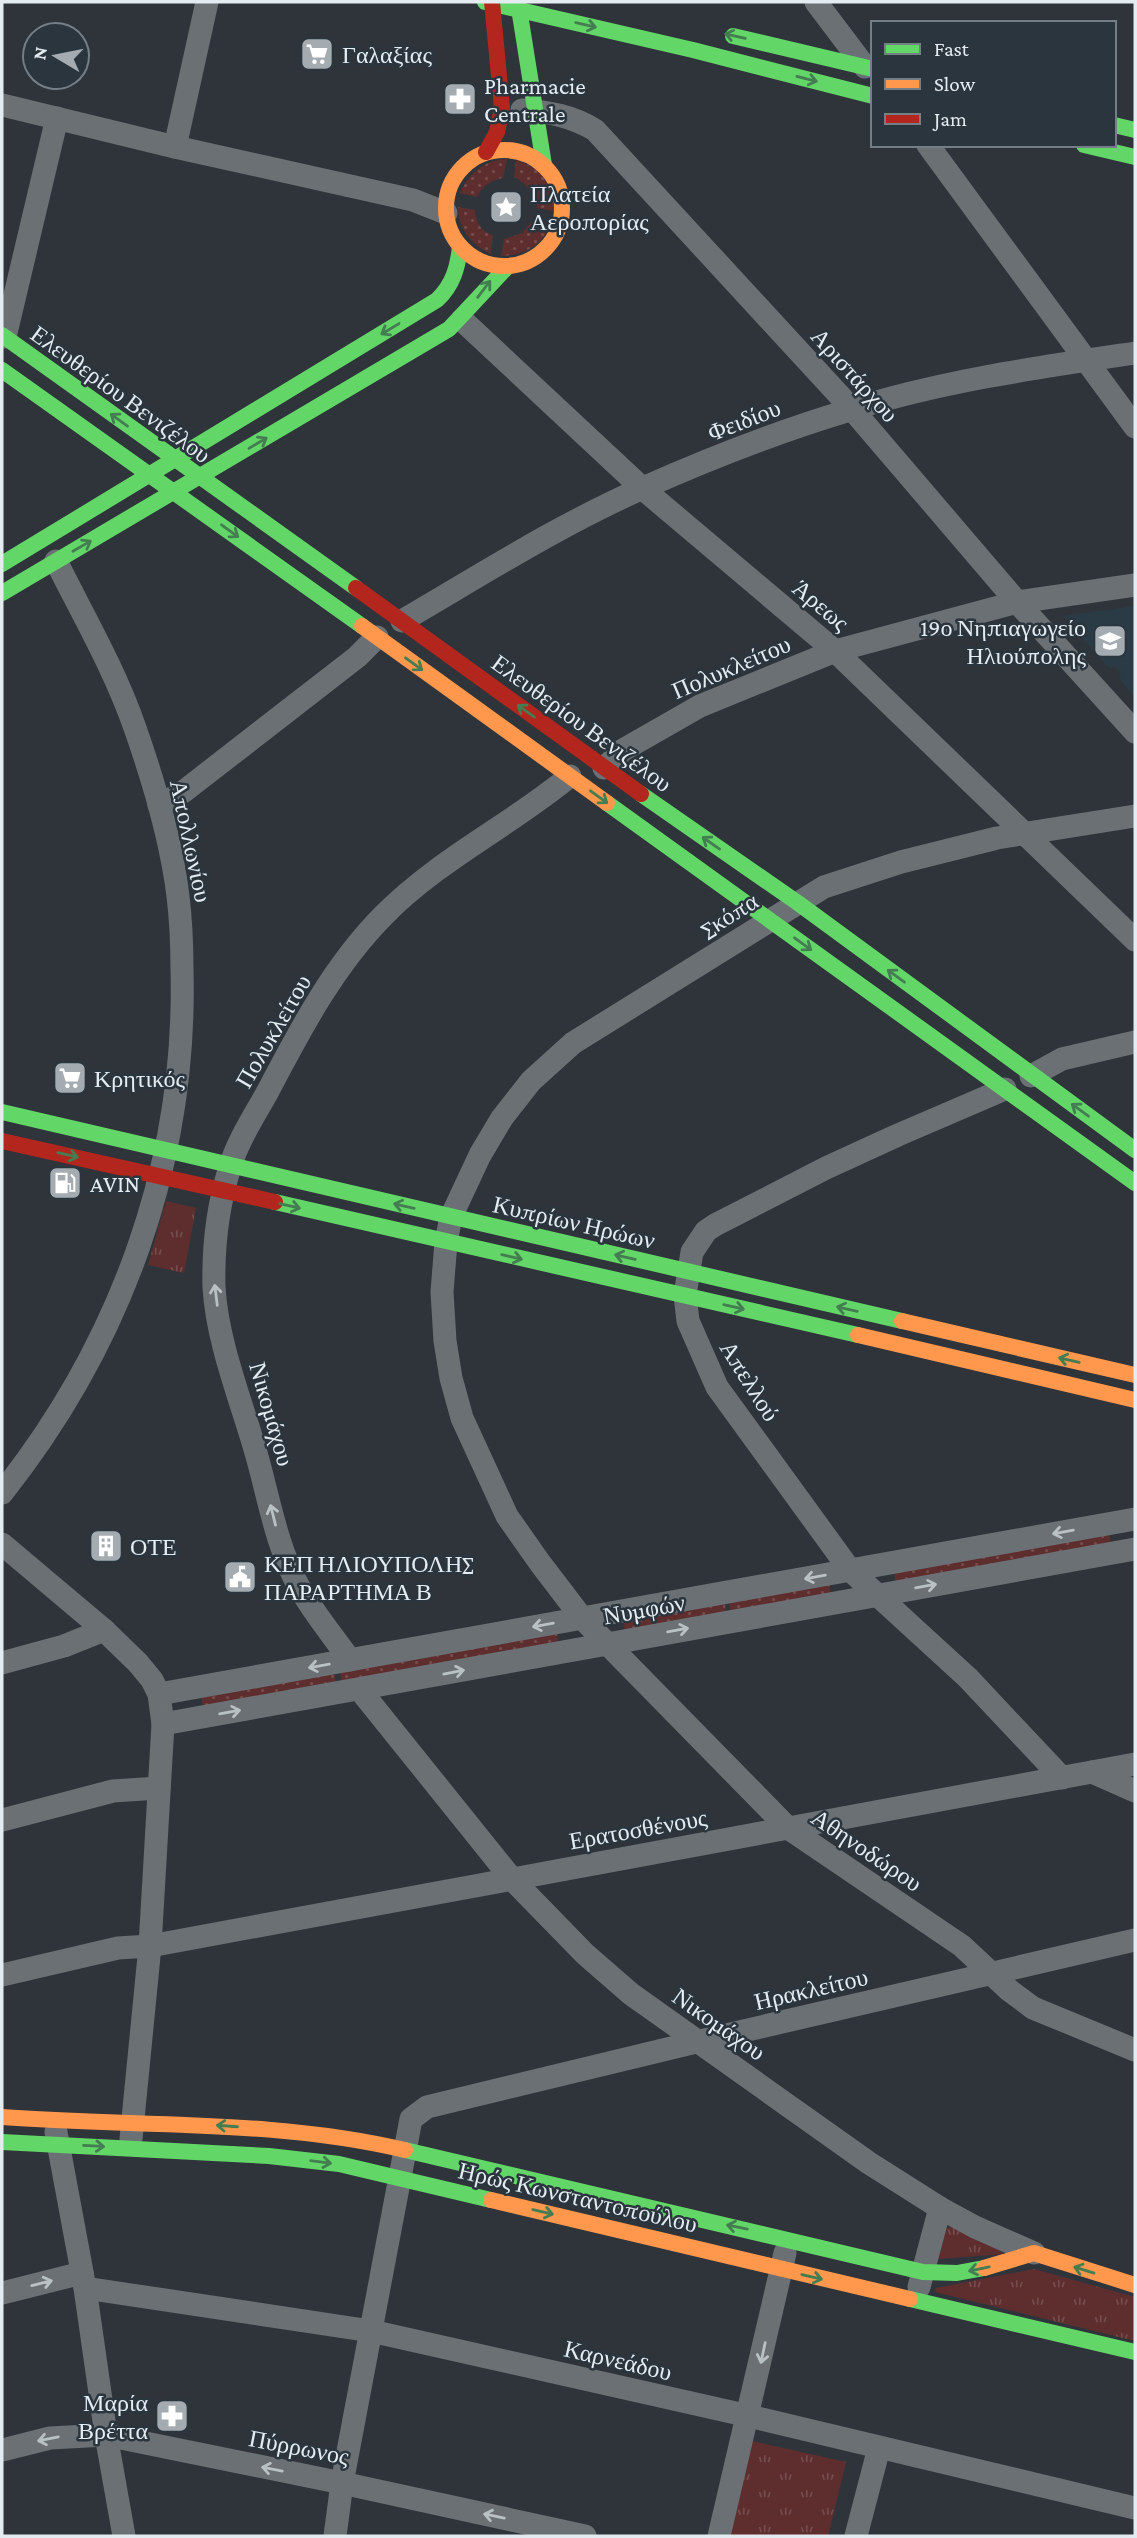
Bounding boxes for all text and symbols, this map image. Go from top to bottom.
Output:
one-way arrow [574,19,597,32]
north arrow [21,21,91,91]
legend [871,21,1116,147]
one-way arrow [724,29,747,42]
supermarket icon: Γαλαξίας [298,35,336,73]
text: Fast [934,37,970,61]
place label: Γαλαξίας [342,41,432,68]
text: N [28,45,51,61]
place label: Pharmacie Centrale [484,72,586,127]
text: Slow [934,72,976,96]
one-way arrow [795,73,818,86]
pharmacy icon: Pharmacie Centrale [441,80,479,118]
text: Jam [932,107,967,131]
place label: Πλατεία Αεροπορίας [530,180,649,235]
place icon: Πλατεία Αεροπορίας [487,188,525,226]
one-way arrow [476,280,491,299]
street label: Ελευθερίου Βενιζέλου [26,320,216,468]
one-way arrow [380,323,400,337]
street label: Αριστάρχου [806,323,904,427]
street label: Φειδίου [704,394,784,446]
one-way arrow [110,413,129,427]
one-way arrow [247,436,267,450]
one-way arrow [220,524,239,538]
one-way arrow [71,539,91,553]
street label: Άρεως [788,574,855,636]
place label: 19ο Νηπιαγωγείο Ηλιούπολης [920,614,1086,669]
school or university icon: 19ο Νηπιαγωγείο Ηλιούπολης [1091,622,1129,660]
street label: Πολυκλείτου [668,630,794,704]
street label: Ελευθερίου Βενιζέλου [487,649,677,797]
one-way arrow [404,657,423,671]
one-way arrow [517,704,536,718]
street label: Απολλωνίου [165,777,217,905]
one-way arrow [589,790,608,804]
one-way arrow [702,836,722,850]
street label: Σκόπα [695,887,763,943]
one-way arrow [793,937,812,951]
one-way arrow [887,969,906,983]
street label: Πολυκλείτου [230,970,316,1092]
supermarket icon: Κρητικός [51,1059,89,1097]
place label: Κρητικός [94,1065,186,1092]
one-way arrow [1071,1103,1090,1117]
one-way arrow [56,1149,79,1163]
fuel station icon: AVIN [46,1164,84,1202]
place label: AVIN [90,1170,140,1197]
street label: Κυπρίων Ηρώων [490,1190,658,1254]
one-way arrow [393,1199,416,1212]
one-way arrow [278,1200,301,1213]
one-way arrow [500,1250,523,1264]
one-way arrow [615,1250,637,1263]
one-way arrow [209,1284,222,1307]
one-way arrow [722,1300,745,1314]
one-way arrow [836,1301,859,1315]
street label: Απελλού [715,1336,785,1426]
one-way arrow [1058,1353,1081,1366]
street label: Νικομάχου [244,1359,300,1469]
one-way arrow [266,1504,279,1527]
one-way arrow [1052,1526,1075,1540]
building icon: ΟΤΕ [87,1527,125,1565]
place label: ΟΤΕ [130,1533,177,1560]
place label: ΚΕΠ ΗΛΙΟΥΠΟΛΗΣ ΠΑΡΑΡΤΗΜΑ Β [264,1550,474,1605]
public building icon: ΚΕΠ ΗΛΙΟΥΠΟΛΗΣ ΠΑΡΑΡΤΗΜΑ Β [221,1558,259,1596]
one-way arrow [804,1570,827,1584]
one-way arrow [914,1579,937,1592]
street label: Νυμφών [601,1589,687,1629]
one-way arrow [532,1619,555,1633]
one-way arrow [666,1623,689,1636]
one-way arrow [308,1660,331,1673]
one-way arrow [442,1664,465,1678]
one-way arrow [218,1705,241,1719]
street label: Ερατοσθένους [567,1803,710,1854]
street label: Αθηνοδώρου [807,1803,927,1897]
street label: Ηρακλείτου [752,1963,870,2015]
street label: Νικομάχου [668,1982,770,2066]
one-way arrow [216,2119,238,2132]
one-way arrow [83,2140,106,2153]
one-way arrow [309,2155,332,2168]
street label: Ηρώς Κωνσταντοπούλου [456,2156,700,2238]
one-way arrow [531,2206,554,2219]
one-way arrow [726,2220,749,2234]
one-way arrow [968,2262,991,2276]
one-way arrow [1074,2262,1096,2275]
one-way arrow [800,2270,823,2284]
one-way arrow [30,2276,53,2289]
street label: Καρνεάδου [562,2335,674,2385]
one-way arrow [755,2341,769,2364]
place label: Μαρία Βρέττα [78,2389,148,2444]
pharmacy icon: Μαρία Βρέττα [153,2397,191,2435]
street label: Πύρρωνος [247,2424,352,2470]
one-way arrow [37,2433,60,2447]
one-way arrow [261,2461,284,2475]
one-way arrow [483,2509,506,2523]

